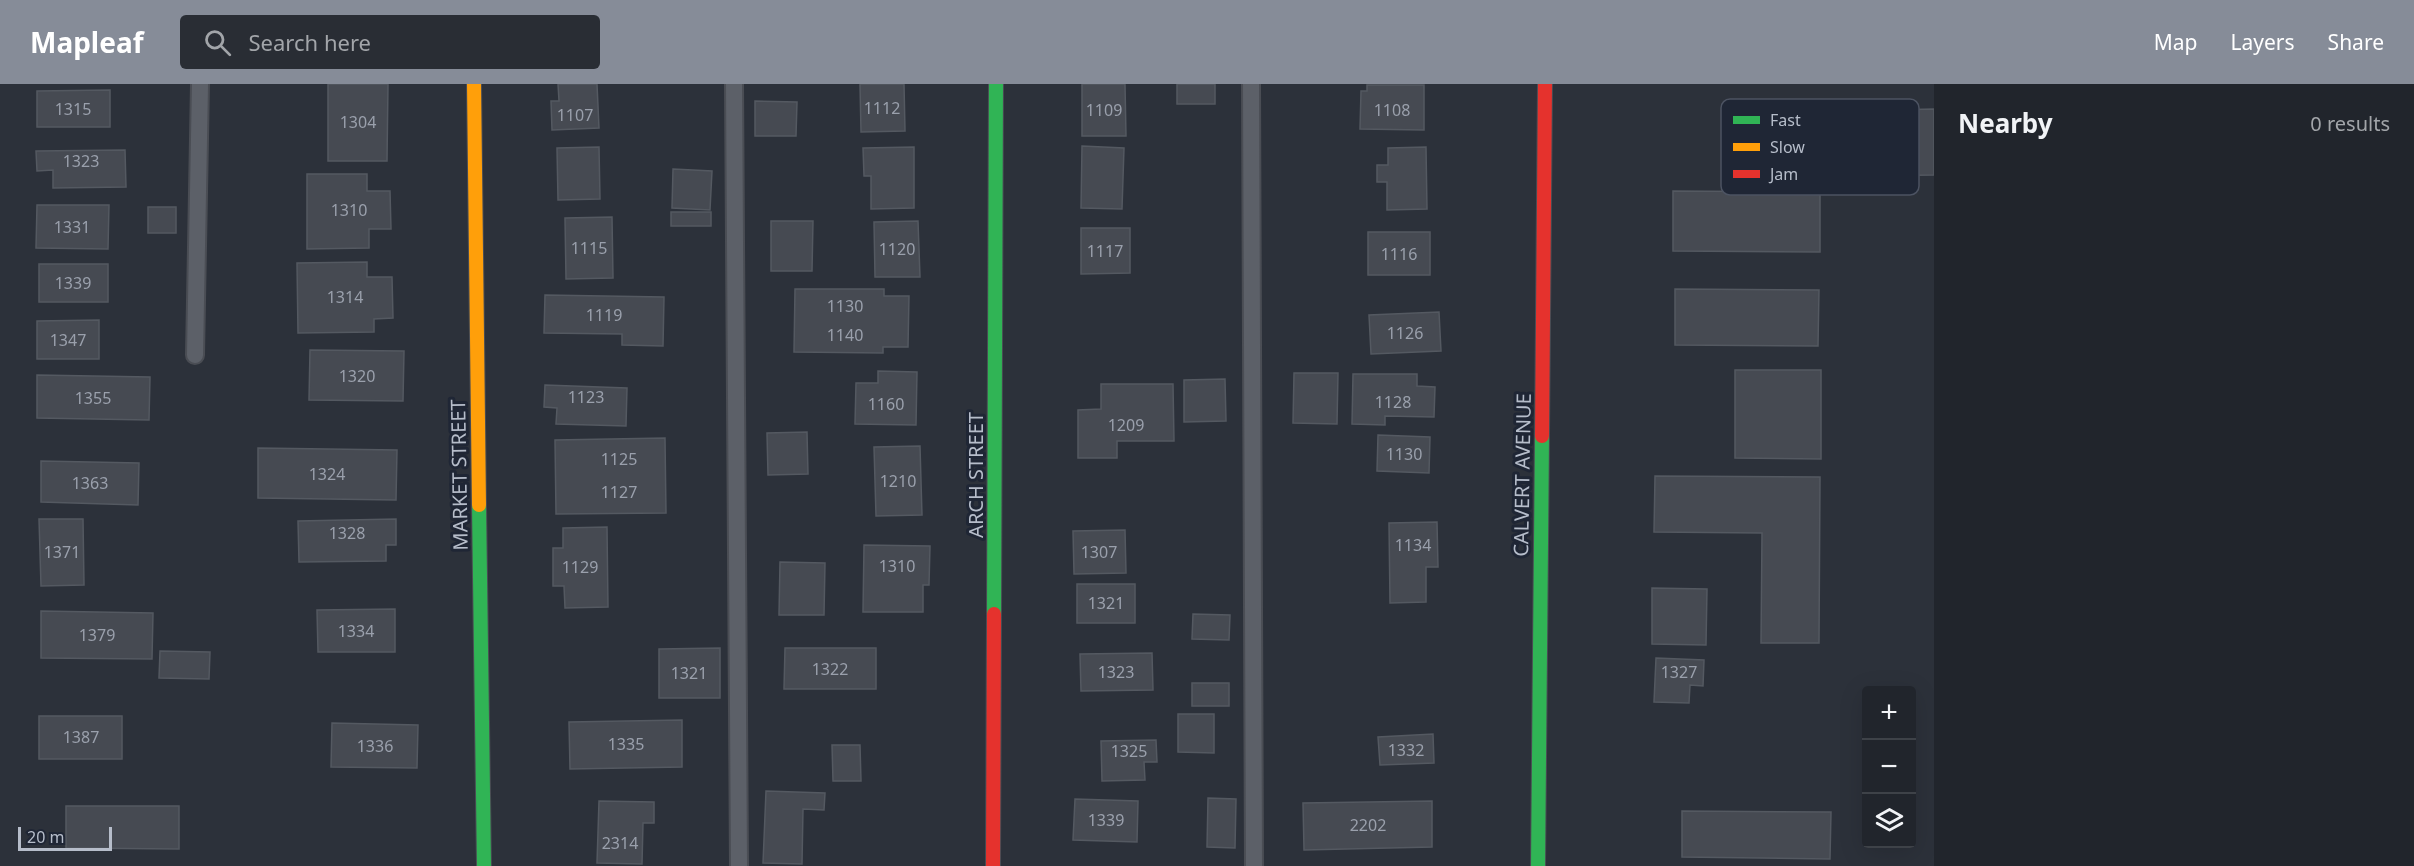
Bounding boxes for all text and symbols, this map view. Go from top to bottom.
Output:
search box [180,15,600,69]
text: Mapleaf [30,23,144,61]
icon: search [201,26,234,59]
text: Search here [249,27,371,57]
text: Map [2154,28,2198,56]
text: Layers [2231,28,2295,56]
text: Share [2328,28,2384,56]
house number: 1112 [864,97,900,119]
house number: 1315 [55,98,91,120]
house number: 1109 [1086,99,1122,121]
house number: 1108 [1374,99,1410,121]
legend [1721,99,1919,195]
house number: 1107 [557,104,593,126]
text: Nearby [1958,105,2053,141]
text: Fast [1770,109,1801,131]
text: 0 results [2310,110,2390,137]
house number: 1304 [340,111,376,133]
text: Slow [1770,136,1805,158]
house number: 1323 [63,150,99,172]
text: Jam [1768,163,1798,185]
house number: 1310 [331,199,367,221]
house number: 1331 [54,216,90,238]
house number: 1115 [571,237,607,259]
house number: 1120 [879,238,915,260]
house number: 1117 [1087,240,1123,262]
house number: 1116 [1381,243,1417,265]
house number: 1339 [55,272,91,294]
house number: 1314 [327,286,363,308]
house number: 1130 [827,295,863,317]
house number: 1119 [586,304,622,326]
house number: 1126 [1387,322,1423,344]
house number: 1140 [827,324,863,346]
house number: 1347 [50,329,86,351]
house number: 1320 [339,365,375,387]
house number: 1123 [568,386,604,408]
house number: 1355 [75,387,111,409]
house number: 1128 [1375,391,1411,413]
house number: 1160 [868,393,904,415]
street label: CALVERT AVENUE [1507,393,1537,557]
street label: MARKET STREET [444,399,474,551]
street label: ARCH STREET [962,412,989,538]
house number: 1209 [1108,414,1144,436]
house number: 1130 [1386,443,1422,465]
house number: 1125 [601,448,637,470]
house number: 1324 [309,463,345,485]
house number: 1210 [880,470,916,492]
house number: 1363 [72,472,108,494]
house number: 1127 [601,481,637,503]
house number: 1328 [329,522,365,544]
house number: 1134 [1395,534,1431,556]
house number: 1371 [44,541,80,563]
house number: 1307 [1081,541,1117,563]
house number: 1310 [879,555,915,577]
house number: 1129 [562,556,598,578]
house number: 1321 [1088,592,1124,614]
house number: 1334 [338,620,374,642]
house number: 1379 [79,624,115,646]
house number: 1322 [812,658,848,680]
house number: 1323 [1098,661,1134,683]
house number: 1327 [1661,661,1697,683]
house number: 1321 [671,662,707,684]
map controls [1862,686,1916,848]
button: + [1862,686,1916,740]
house number: 1387 [63,726,99,748]
house number: 1335 [608,733,644,755]
house number: 1336 [357,735,393,757]
house number: 1332 [1388,739,1424,761]
house number: 1325 [1111,740,1147,762]
button: − [1862,740,1916,794]
button: layers [1862,794,1916,848]
house number: 1339 [1088,809,1124,831]
house number: 2202 [1350,814,1386,836]
scale bar [18,824,112,852]
text: 20 m [27,826,64,848]
house number: 2314 [602,832,638,854]

